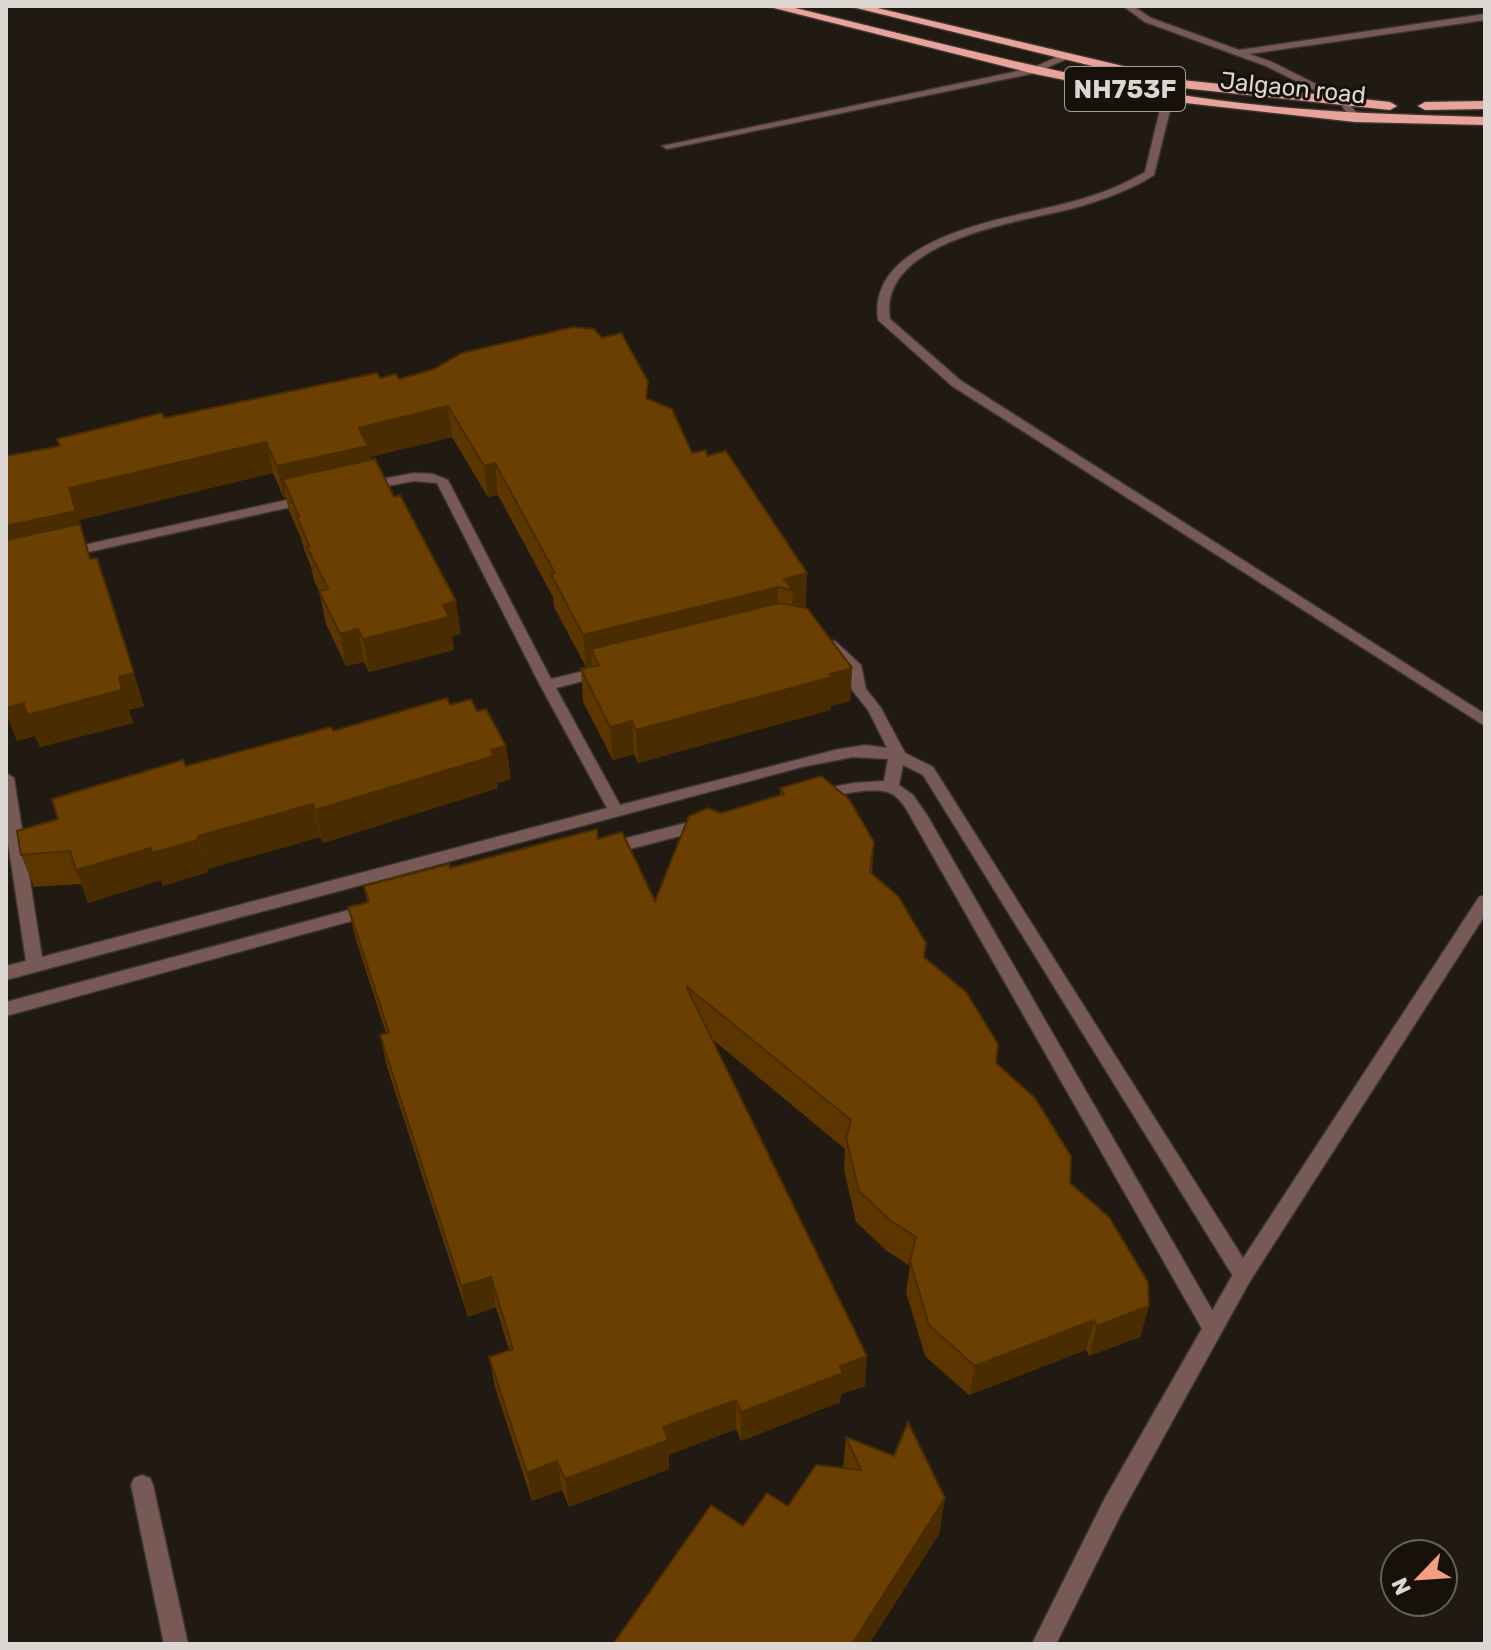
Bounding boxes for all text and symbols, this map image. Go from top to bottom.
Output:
street label: Jalgaon road [1219,66,1367,110]
road number: NH753F [1065,67,1185,111]
north arrow [1379,1538,1459,1618]
text: N [1386,1573,1417,1599]

